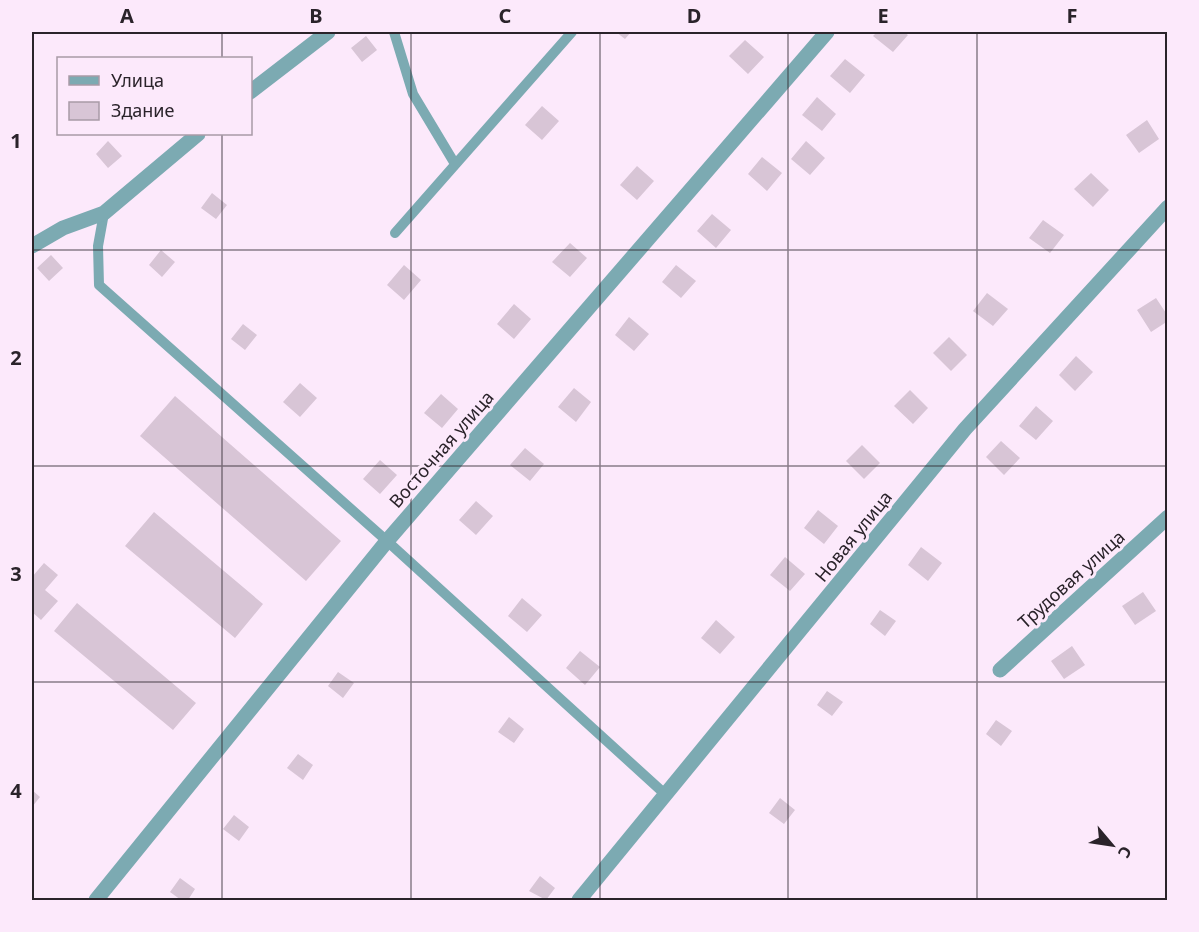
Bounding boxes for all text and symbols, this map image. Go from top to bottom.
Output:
text: A [120,2,134,29]
text: B [309,2,323,29]
text: C [499,2,512,29]
text: D [687,2,701,29]
text: E [877,2,889,29]
text: F [1067,2,1077,29]
legend [57,57,252,135]
text: Улица [111,68,164,92]
text: Здание [111,98,175,122]
text: 1 [10,127,22,154]
text: 2 [10,344,22,371]
street label: Восточная улица [383,385,499,513]
street label: Новая улица [809,486,897,586]
street label: Трудовая улица [1012,525,1130,633]
text: 3 [10,560,22,587]
text: 4 [10,777,22,804]
north arrow [1082,815,1142,875]
text: С [1113,842,1137,862]

